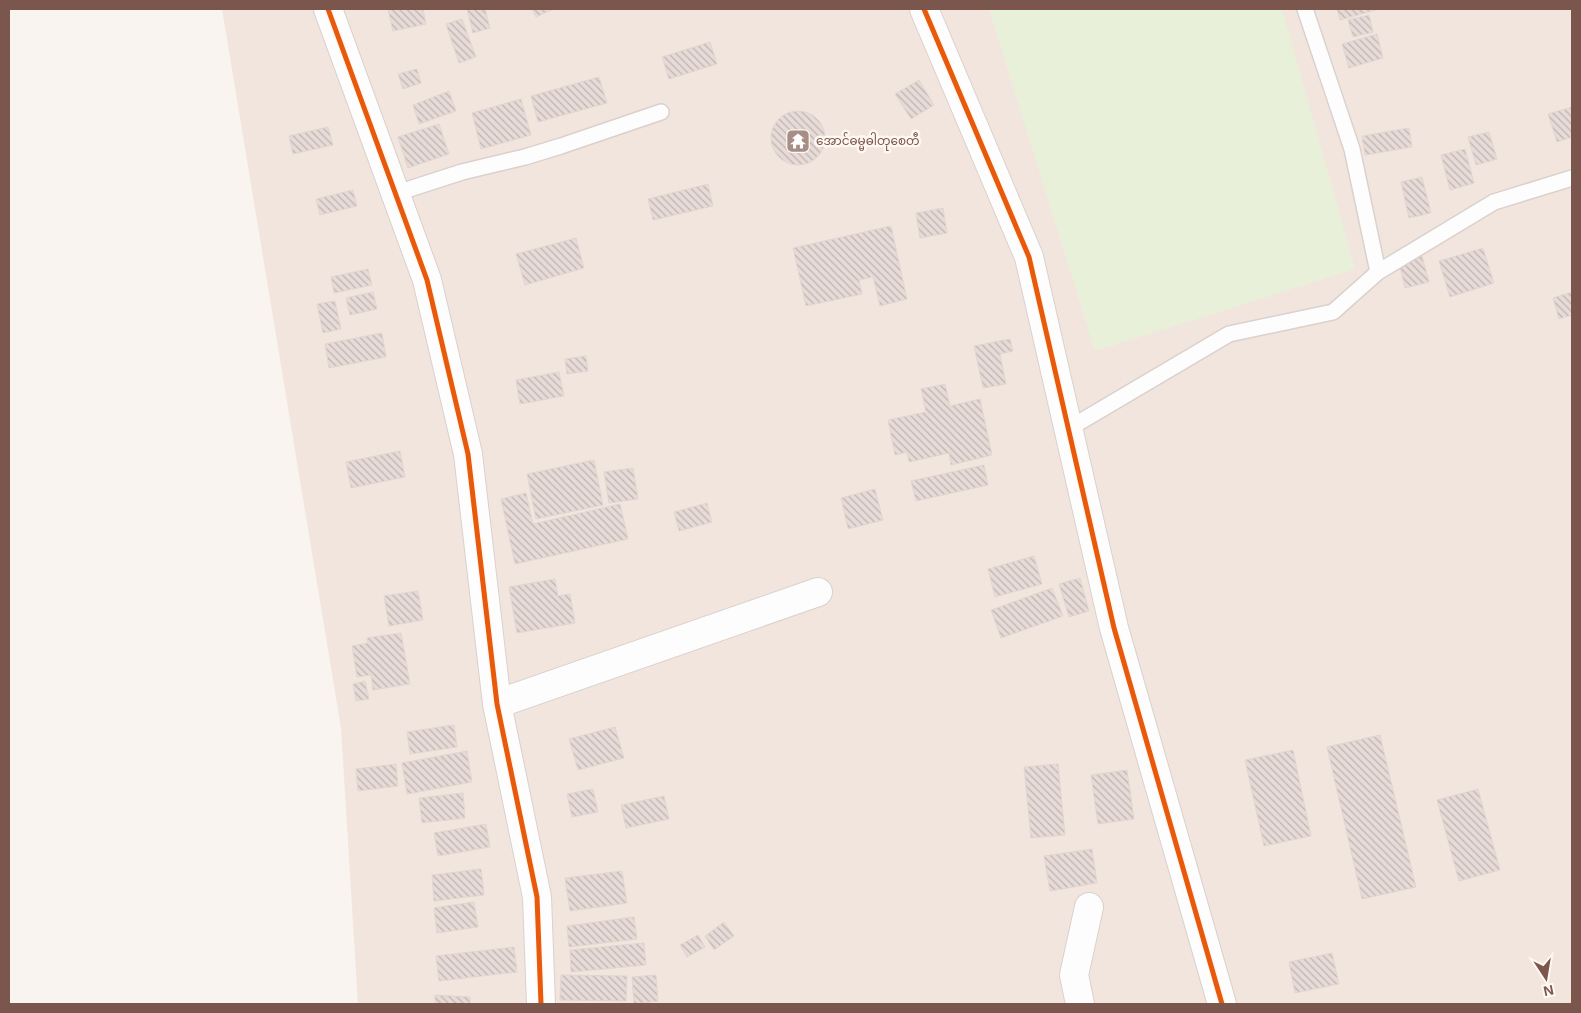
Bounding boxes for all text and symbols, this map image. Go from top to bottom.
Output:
temple icon: အောင်ဓမ္မဓါတုစေတီ [785,128,811,154]
place label: အောင်ဓမ္မဓါတုစေတီ [816,132,919,151]
north arrow [1521,953,1571,1003]
text: N [1542,982,1555,1000]

